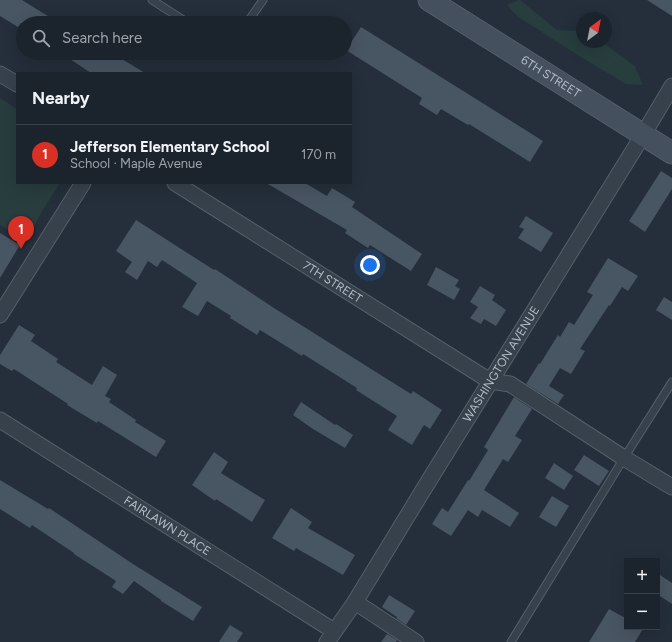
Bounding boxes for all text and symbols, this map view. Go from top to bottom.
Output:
north arrow [576,12,612,48]
search box [16,16,352,60]
icon: search [30,27,52,49]
text: Search here [62,29,142,47]
street label: 6TH STREET [518,53,584,101]
text: Nearby [32,88,90,108]
text: Jefferson Elementary School [70,138,270,156]
text: 1 [42,147,48,162]
text: 170 m [301,147,336,162]
text: School · Maple Avenue [70,156,202,171]
pin: 1 [8,216,34,249]
your location [360,255,380,275]
street label: 7TH STREET [300,258,365,306]
street label: WASHINGTON AVENUE [460,304,542,425]
street label: FAIRLAWN PLACE [121,493,213,558]
map controls [624,558,660,630]
button: + [624,558,660,594]
button: − [624,594,660,630]

